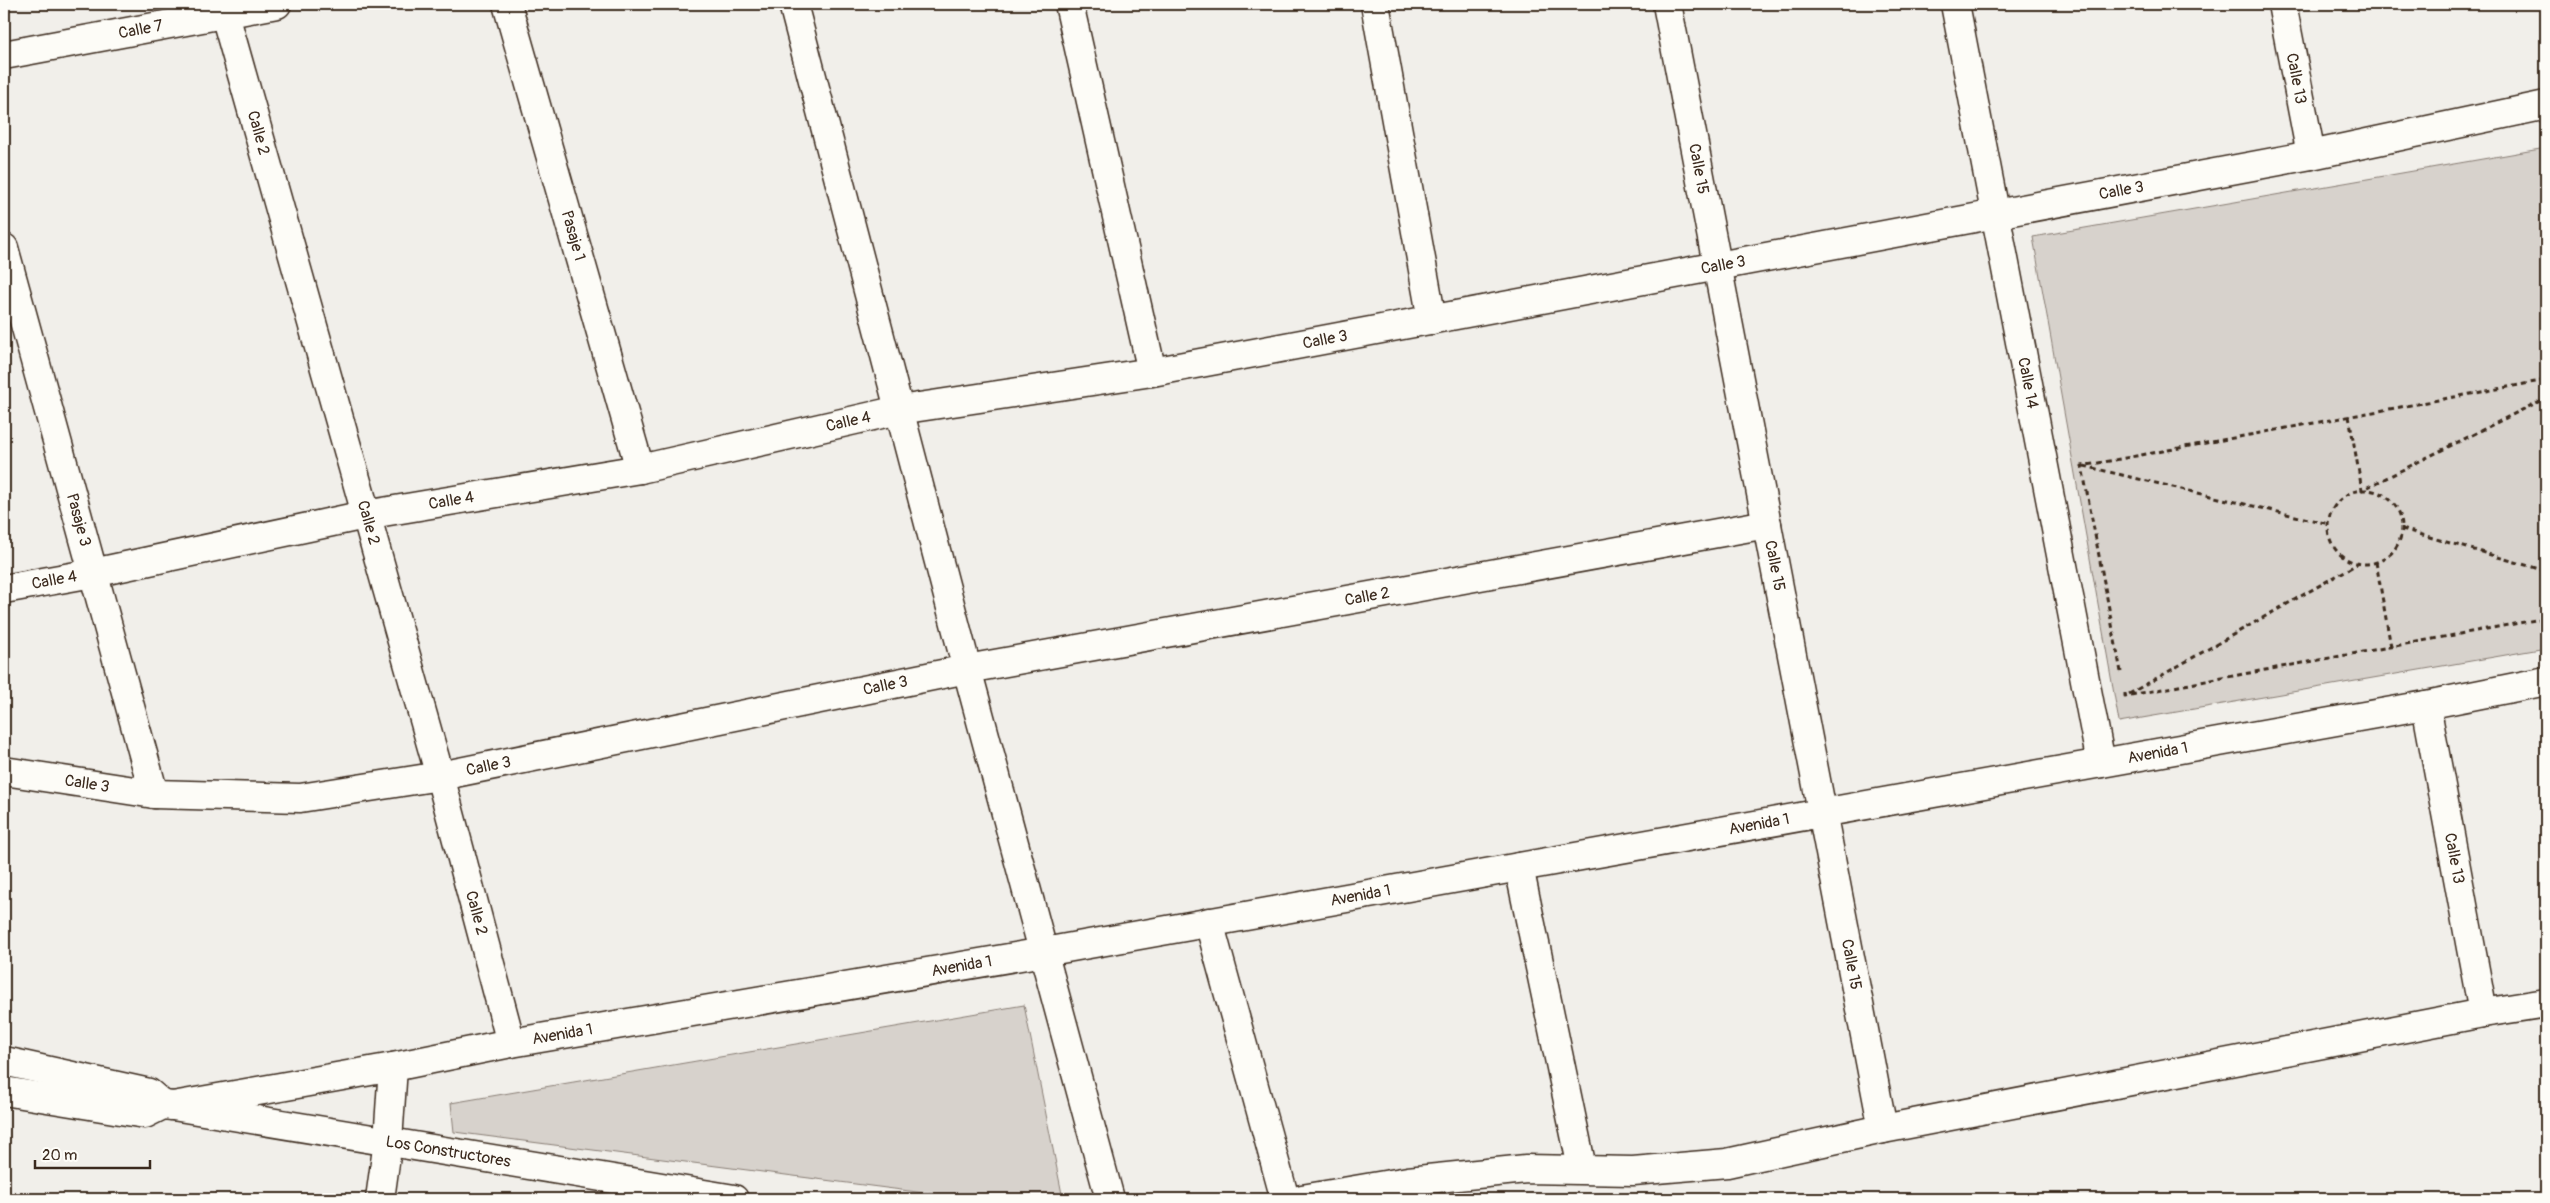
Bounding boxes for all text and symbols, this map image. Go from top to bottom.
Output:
street label: Calle 7 [117,15,165,43]
street label: Calle 13 [2282,51,2311,106]
street label: Calle 2 [243,108,274,158]
street label: Calle 15 [1684,142,1713,196]
street label: Calle 3 [2097,177,2145,205]
street label: Pasaje 1 [557,208,590,263]
street label: Calle 3 [1699,251,1747,279]
street label: Calle 3 [1301,326,1349,354]
street label: Calle 14 [2013,356,2043,410]
street label: Calle 4 [824,407,873,436]
street label: Calle 4 [427,487,475,514]
street label: Pasaje 3 [62,491,96,549]
street label: Calle 2 [353,498,384,547]
street label: Calle 15 [1760,539,1790,593]
street label: Calle 4 [30,566,78,594]
street label: Calle 2 [1343,583,1391,610]
street label: Calle 3 [861,671,910,700]
street label: Avenida 1 [2126,738,2190,768]
street label: Calle 3 [464,752,513,780]
street label: Calle 3 [63,770,111,797]
street label: Avenida 1 [1727,809,1791,839]
street label: Calle 13 [2440,831,2469,886]
street label: Avenida 1 [1329,880,1392,911]
street label: Calle 2 [461,889,492,938]
street label: Calle 15 [1837,937,1866,992]
street label: Avenida 1 [930,951,993,981]
street label: Avenida 1 [531,1019,594,1049]
street label: Los Constructores [384,1131,512,1172]
scale bar [35,1138,150,1170]
text: 20 m [42,1146,77,1165]

